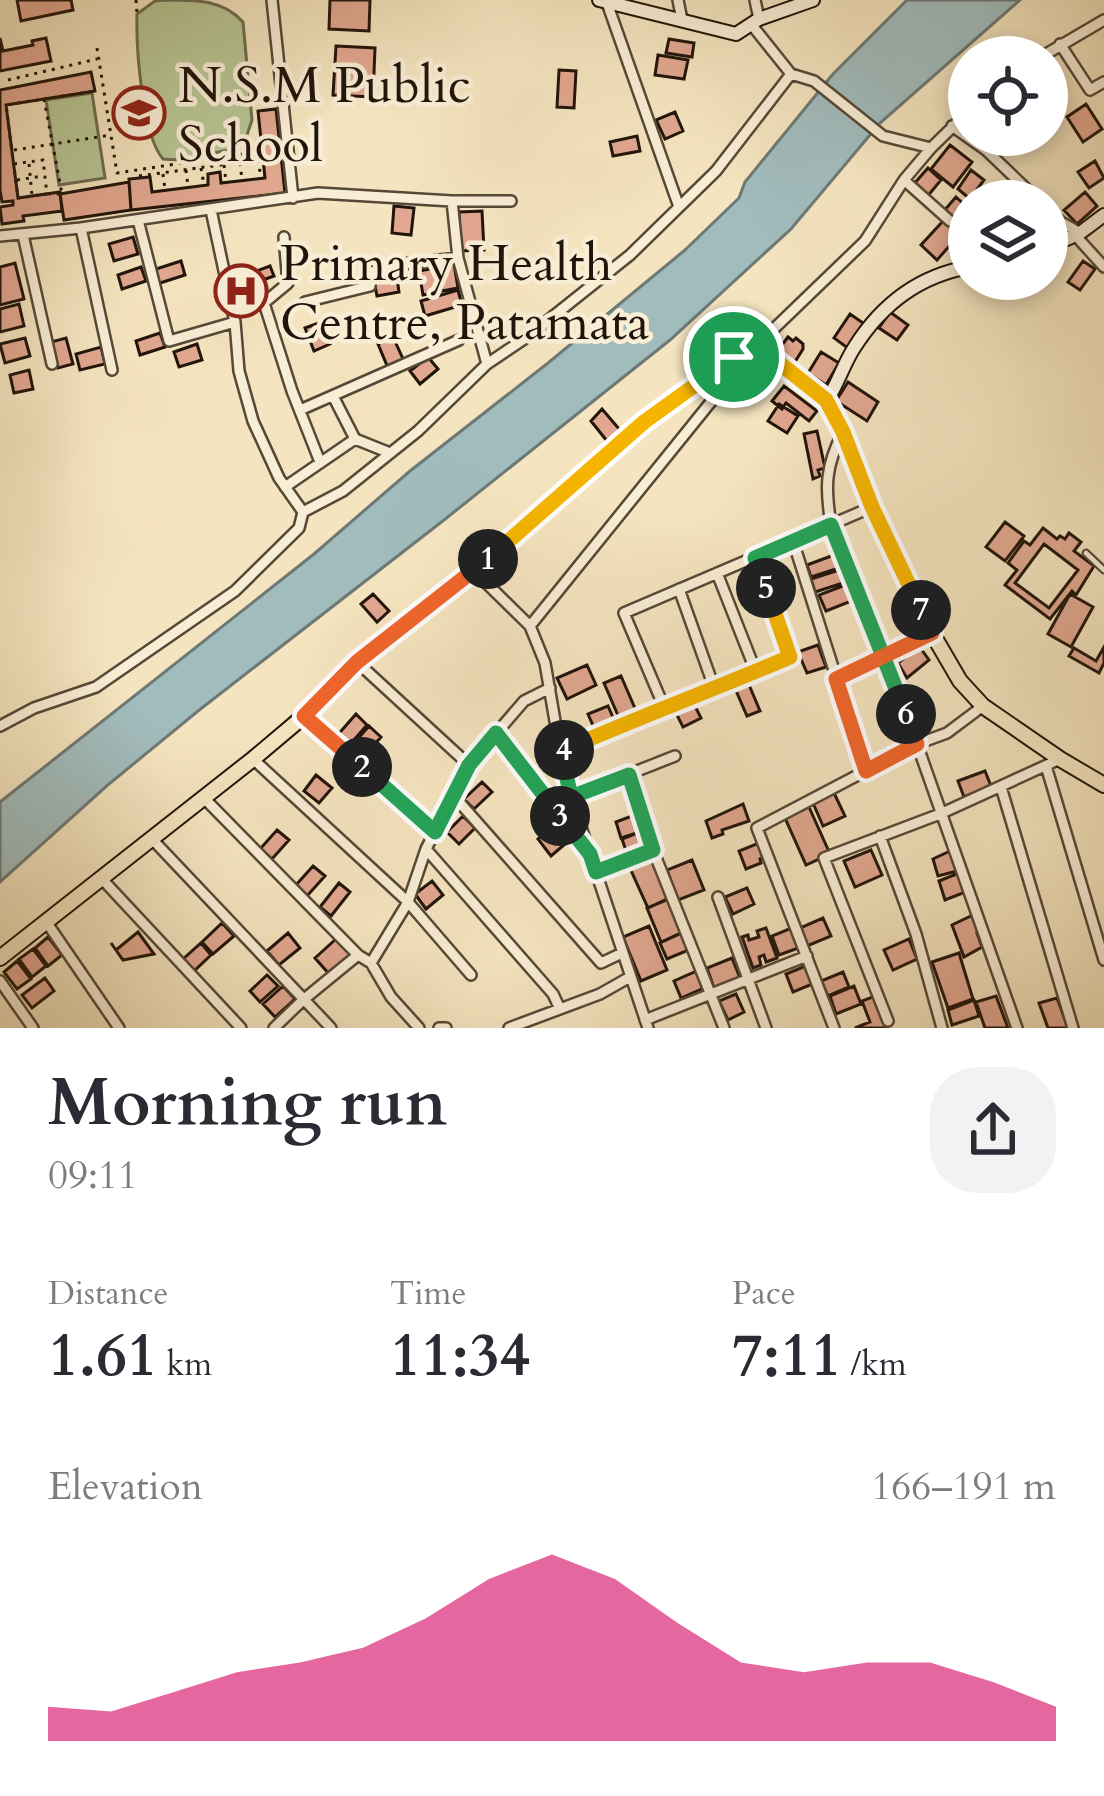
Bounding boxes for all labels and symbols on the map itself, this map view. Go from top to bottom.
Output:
place label: N.S.M Public School [178,51,471,180]
school or university icon: N.S.M Public School [111,85,167,141]
place label: Primary Health Centre, Patamata [280,229,649,358]
hospital icon: Primary Health Centre, Patamata [213,263,269,319]
pin [683,306,785,408]
pin: 1 [458,529,518,589]
pin: 5 [736,558,796,618]
pin: 7 [891,580,951,640]
pin: 6 [876,684,936,744]
pin: 4 [534,720,594,780]
pin: 2 [332,737,392,797]
pin: 3 [530,786,590,846]

